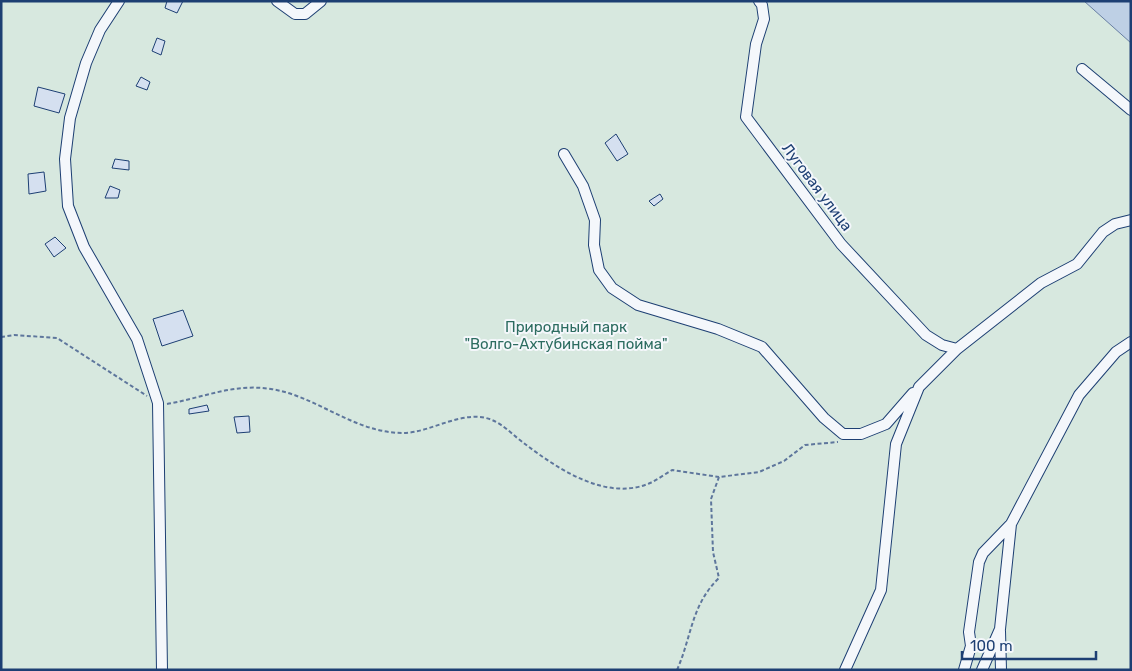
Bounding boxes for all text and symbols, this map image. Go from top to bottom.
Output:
street label: Луговая улица [778,139,856,235]
park label: Природный парк "Волго-Ахтубинская пойма" [464,318,668,353]
scale bar [962,628,1096,660]
text: 100 m [970,637,1012,655]

